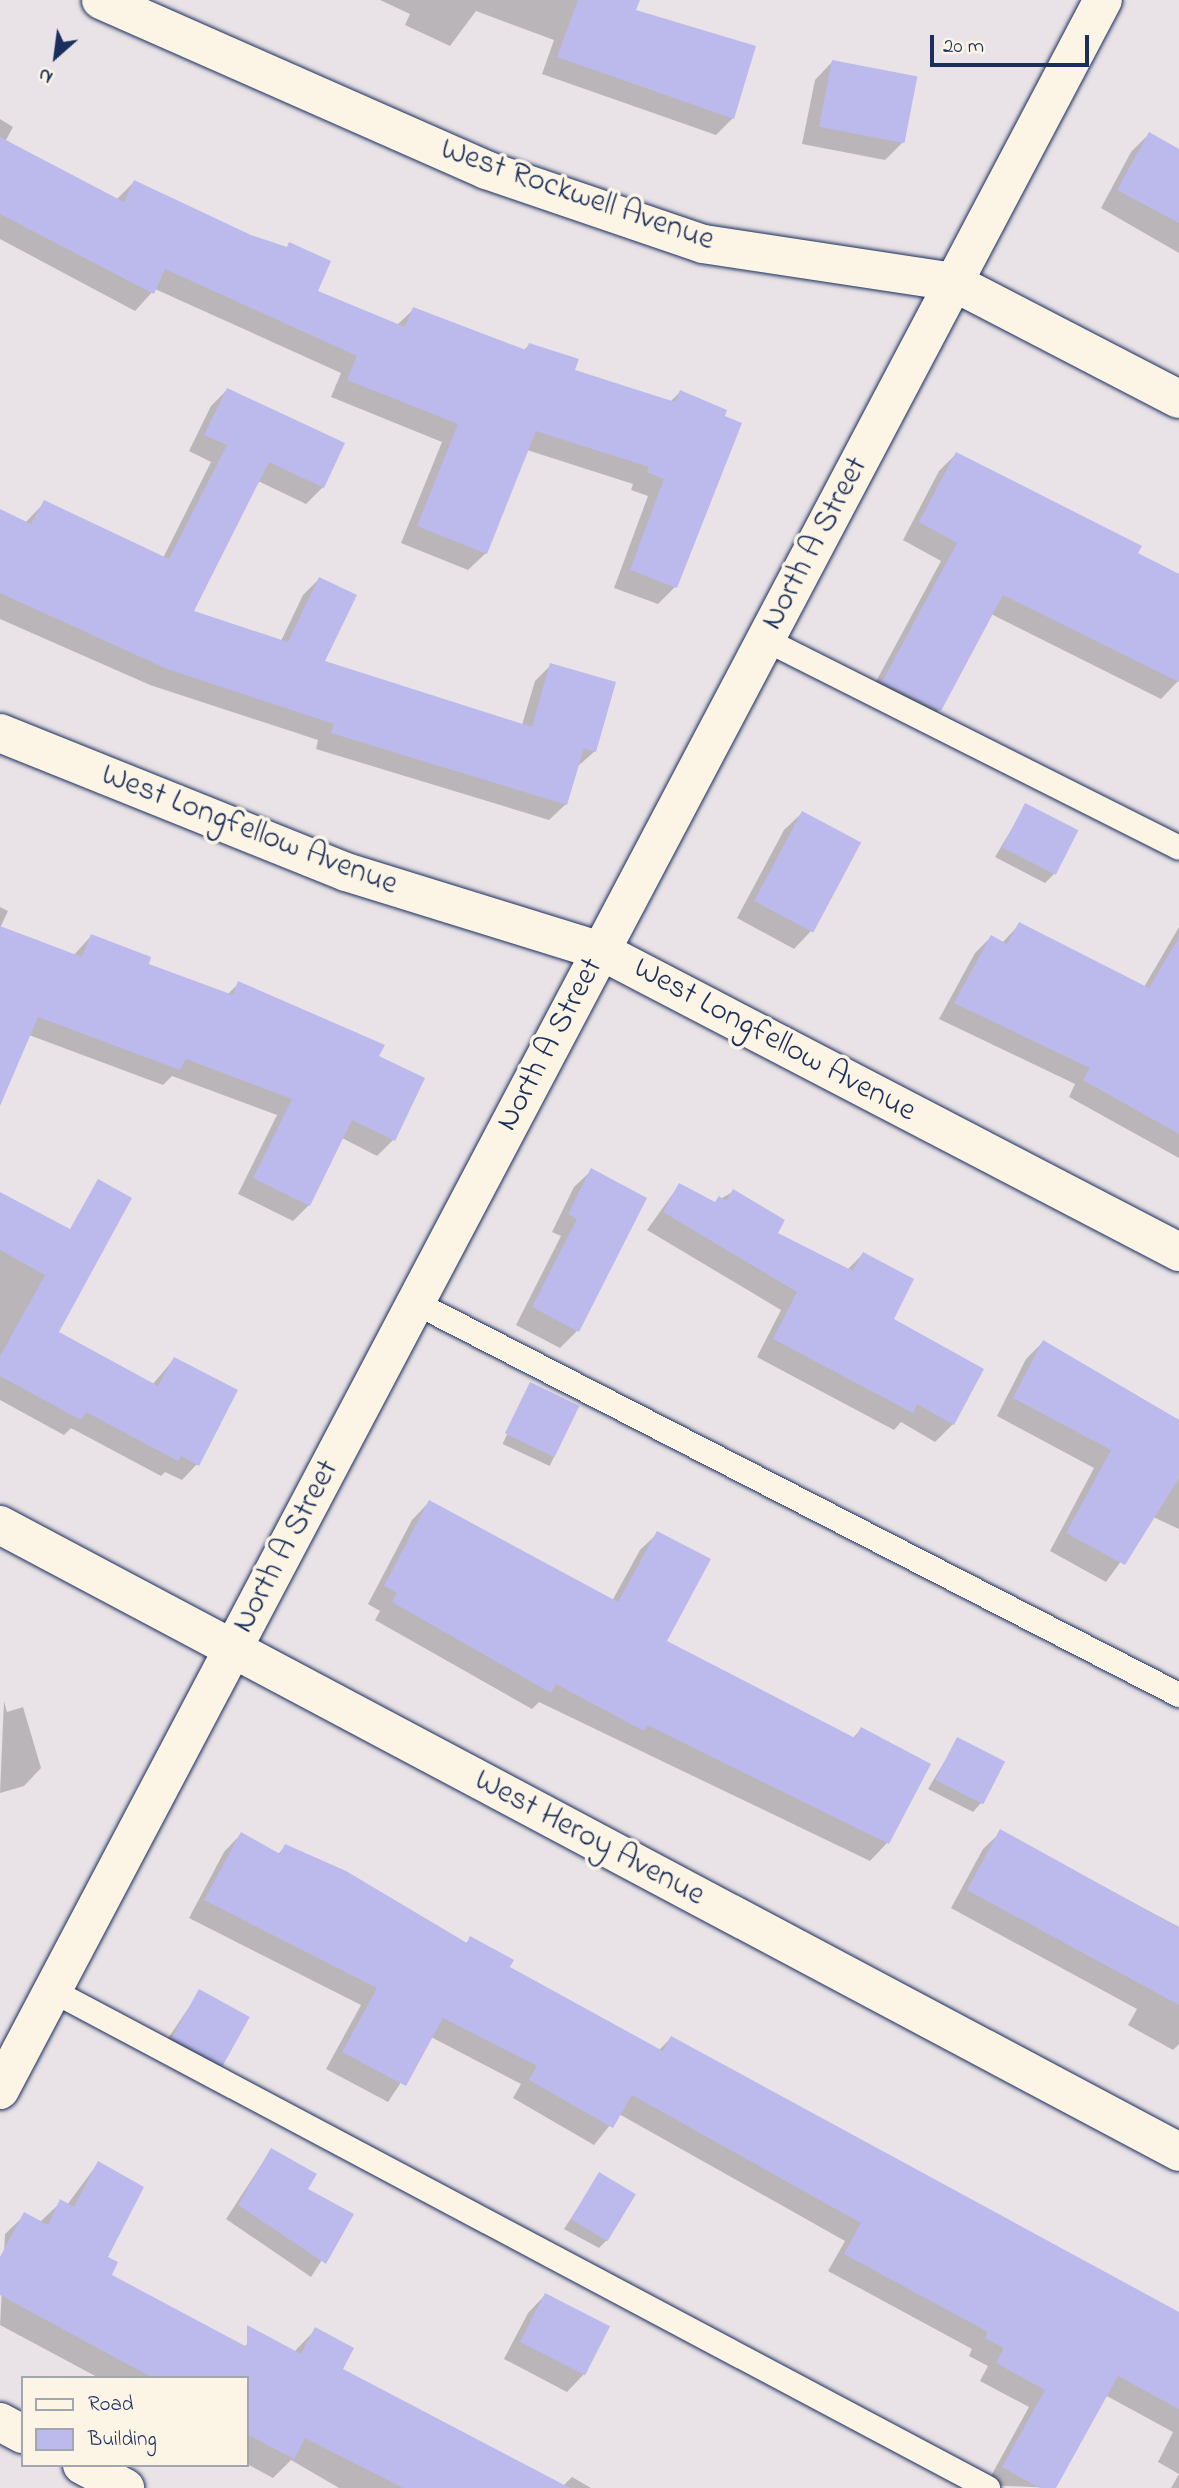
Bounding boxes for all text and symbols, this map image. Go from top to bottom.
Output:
north arrow [21,21,91,91]
scale bar [934,21,1093,65]
text: 20 m [943,32,984,62]
text: N [34,60,58,90]
street label: West Rockwell Avenue [435,131,719,261]
street label: North A Street [754,451,878,637]
street label: West Longfellow Avenue [96,757,402,905]
street label: West Longfellow Avenue [626,950,922,1132]
street label: North A Street [489,952,613,1138]
street label: North A Street [225,1454,349,1640]
street label: West Heroy Avenue [467,1762,711,1916]
legend [21,2376,248,2467]
text: Road [88,2390,134,2420]
text: Building [88,2425,157,2455]

